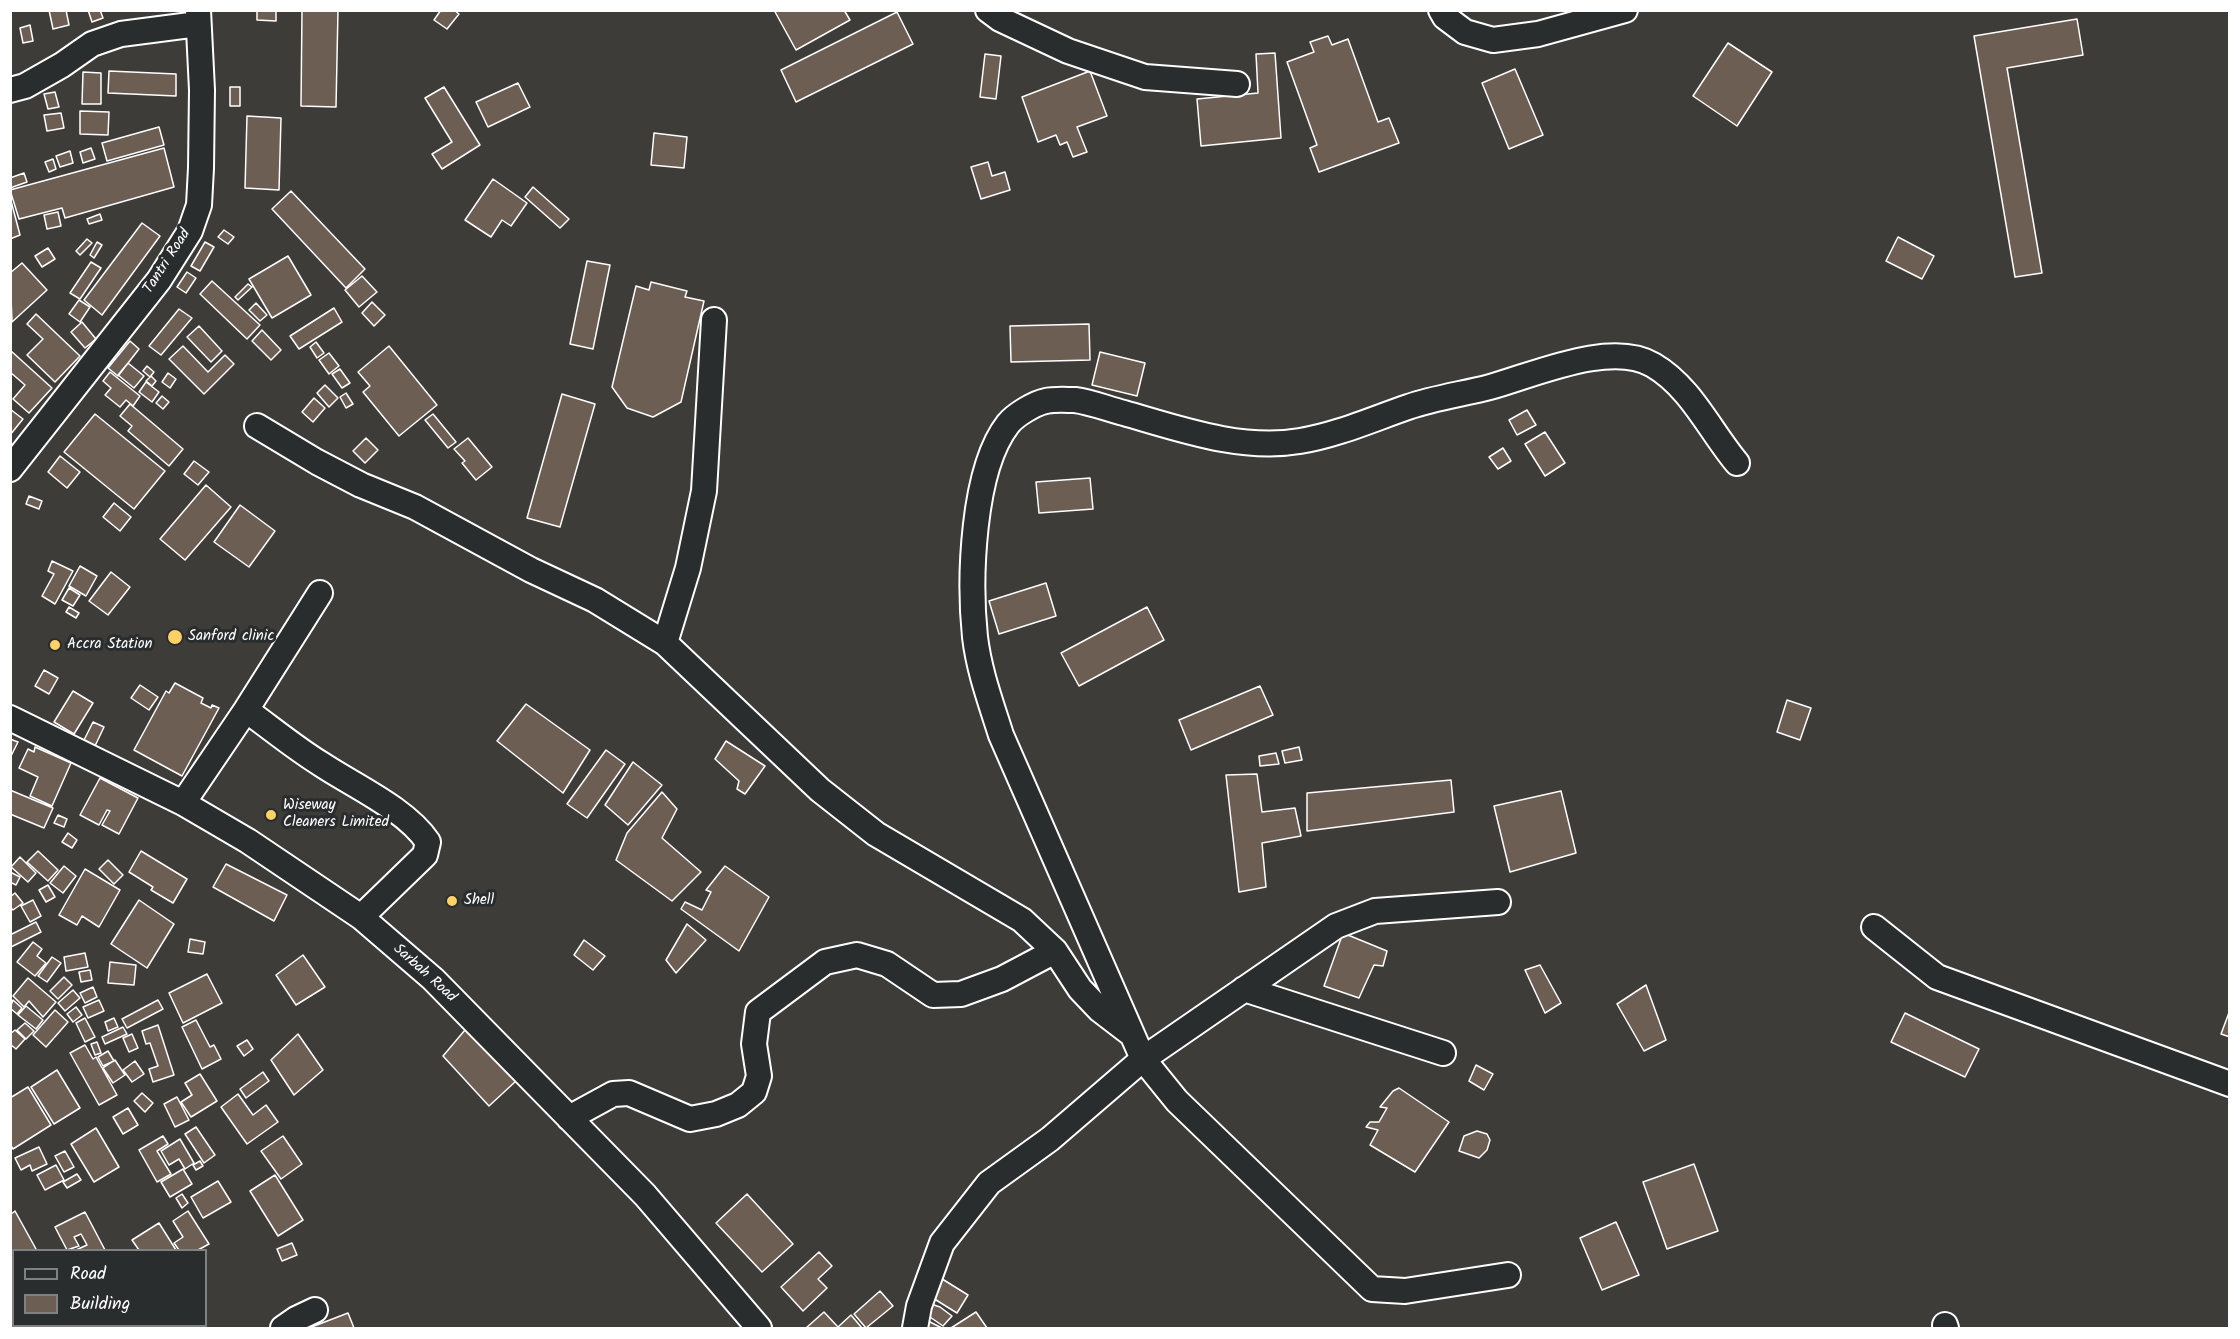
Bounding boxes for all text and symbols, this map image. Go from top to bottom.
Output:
street label: Tantri Road [140,226,196,298]
marker: Sanford clinic [166,628,184,646]
place label: Sanford clinic [188,628,274,646]
place label: Accra Station [67,636,152,654]
marker: Accra Station [48,638,62,652]
place label: Wiseway Cleaners Limited [283,797,389,832]
marker: Wiseway Cleaners Limited [264,808,278,822]
place label: Shell [464,892,494,910]
marker: Shell [445,894,459,908]
street label: Sarbah Road [389,941,459,1007]
legend [12,1249,207,1327]
text: Road [70,1260,106,1289]
text: Building [70,1290,130,1319]

